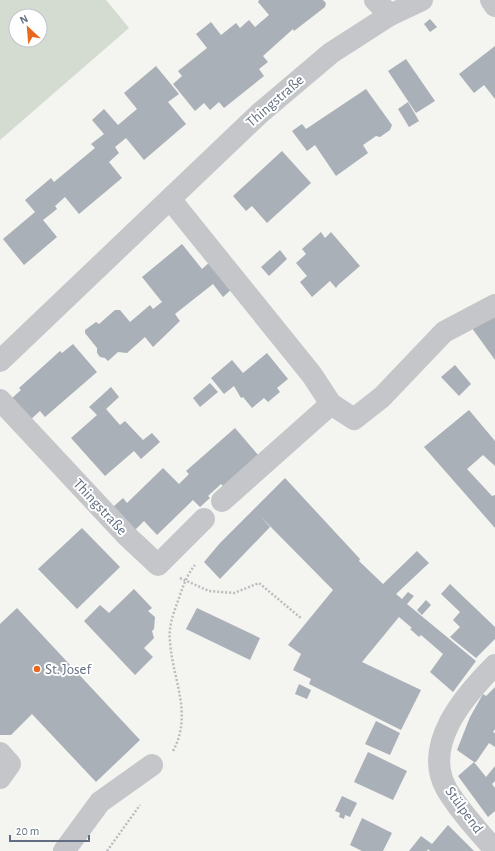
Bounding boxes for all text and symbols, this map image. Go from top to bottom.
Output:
north arrow [8,8,48,48]
text: N [18,13,30,26]
street label: Thingstraße [243,72,307,130]
street label: Thingstraße [70,476,130,538]
place label: St. Josef [45,662,92,677]
marker: St. Josef [32,664,42,674]
street label: Stülpend [442,784,486,836]
scale bar [10,817,89,843]
text: 20 m [16,825,39,837]

